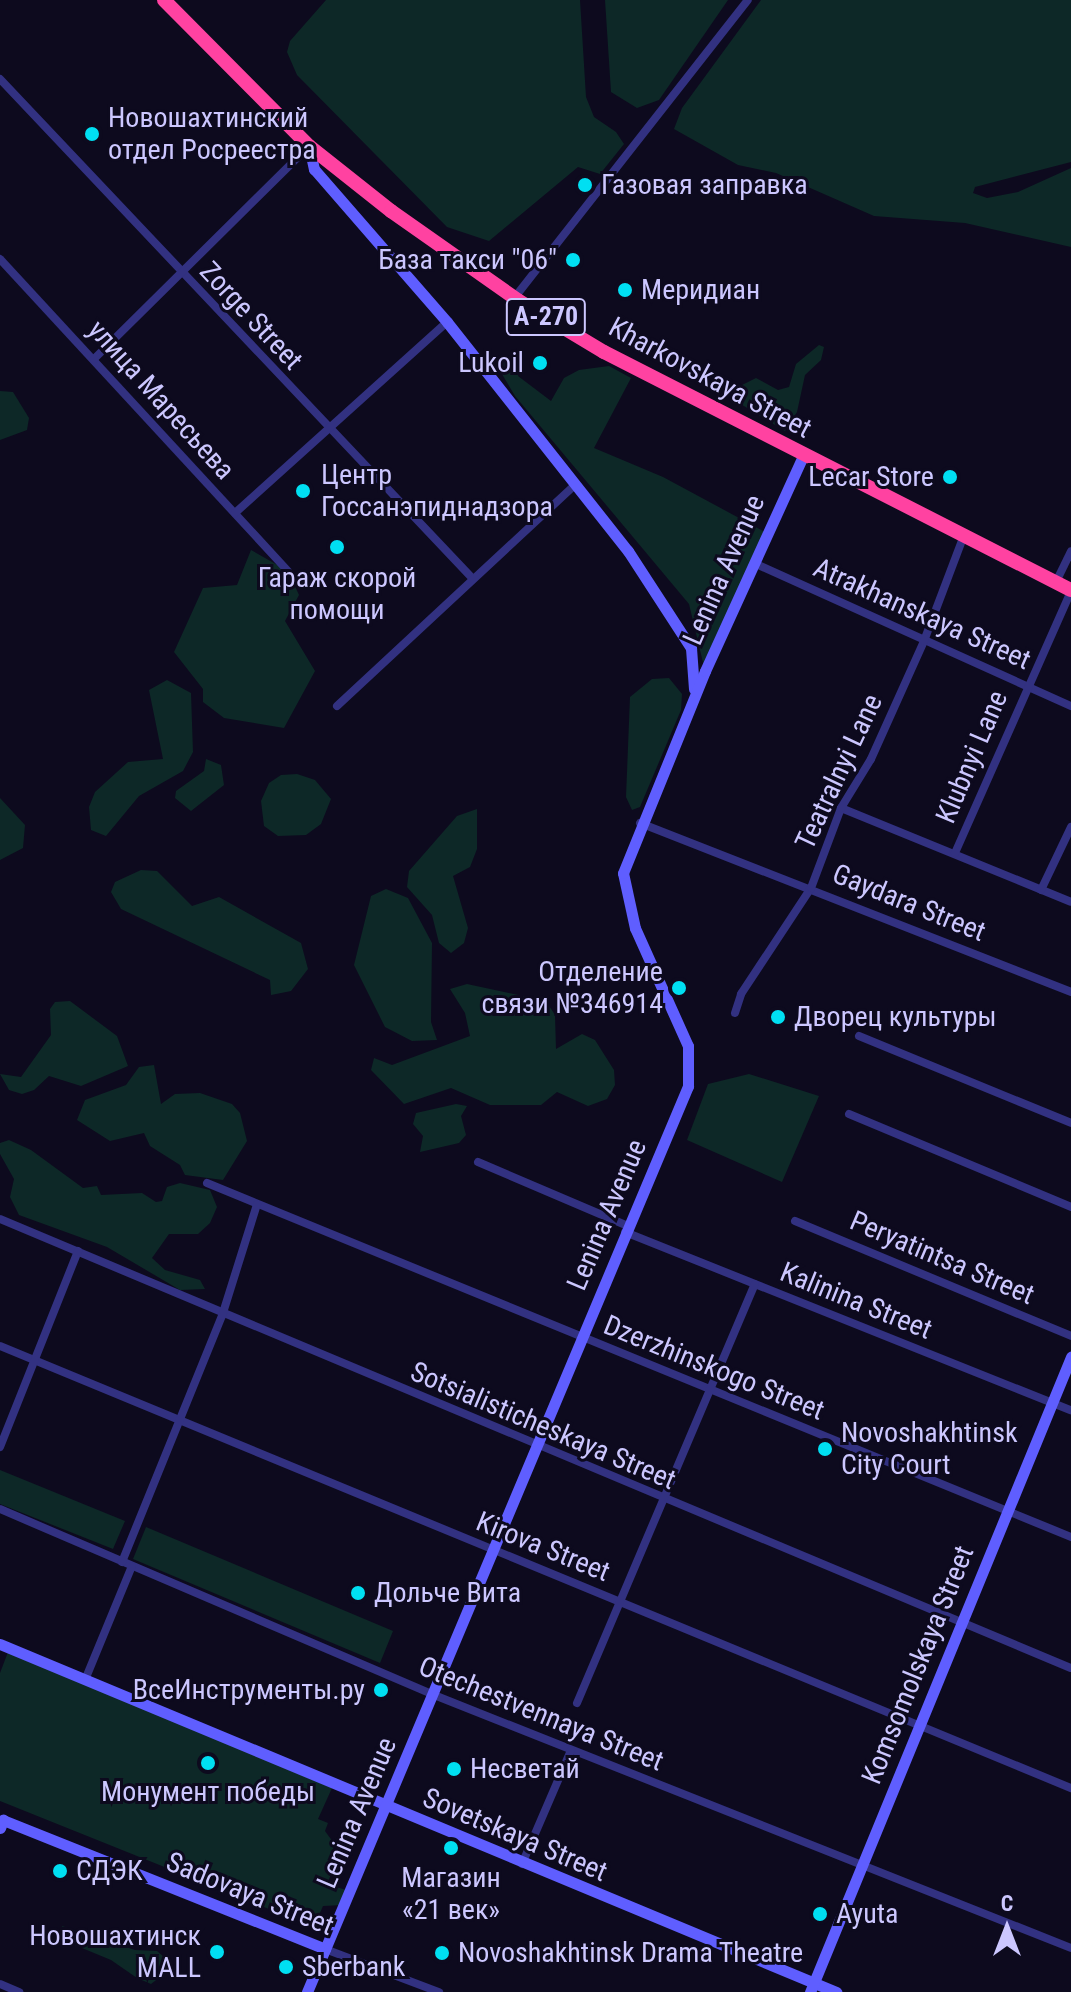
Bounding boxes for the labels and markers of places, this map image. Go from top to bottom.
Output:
place label: Новошахтинский отдел Росреестра [108,101,316,167]
marker: Новошахтинский отдел Росреестра [83,125,101,143]
place label: Газовая заправка [601,168,808,202]
marker: Газовая заправка [576,176,594,194]
place label: База такси "06" [378,243,557,277]
marker: База такси "06" [564,251,582,269]
place label: Меридиан [641,273,760,307]
marker: Меридиан [616,281,634,299]
place label: Lukoil [458,346,524,380]
marker: Lukoil [531,354,549,372]
place label: Центр Госсанэпиднадзора [321,458,553,524]
place label: Lecar Store [808,460,934,494]
marker: Lecar Store [941,468,959,486]
marker: Центр Госсанэпиднадзора [292,480,314,502]
marker: Гараж скорой помощи [326,536,348,558]
place label: Гараж скорой помощи [258,561,416,627]
place label: Отделение связи №346914 [482,955,663,1021]
marker: Отделение связи №346914 [670,979,688,997]
place label: Дворец культуры [794,1000,997,1034]
marker: Дворец культуры [769,1008,787,1026]
place label: Novoshakhtinsk City Court [841,1416,1018,1482]
marker: Novoshakhtinsk City Court [816,1440,834,1458]
place label: Дольче Вита [374,1576,521,1610]
marker: Дольче Вита [349,1584,367,1602]
place label: ВсеИнструменты.ру [133,1673,365,1707]
marker: ВсеИнструменты.ру [372,1681,390,1699]
place label: Несветай [470,1752,580,1786]
marker: Монумент победы [199,1754,217,1772]
marker: Несветай [445,1760,463,1778]
place label: Монумент победы [101,1775,315,1809]
marker: Магазин «21 век» [442,1839,460,1857]
place label: СДЭК [76,1854,143,1888]
place label: Магазин «21 век» [401,1861,501,1927]
marker: СДЭК [51,1862,69,1880]
place label: Ayuta [836,1897,898,1931]
marker: Ayuta [811,1905,829,1923]
place label: Новошахтинск MALL [29,1919,201,1985]
place label: Novoshakhtinsk Drama Theatre [458,1936,804,1970]
marker: Новошахтинск MALL [208,1943,226,1961]
marker: Novoshakhtinsk Drama Theatre [433,1944,451,1962]
place label: Sberbank [302,1950,405,1984]
marker: Sberbank [277,1958,295,1976]

